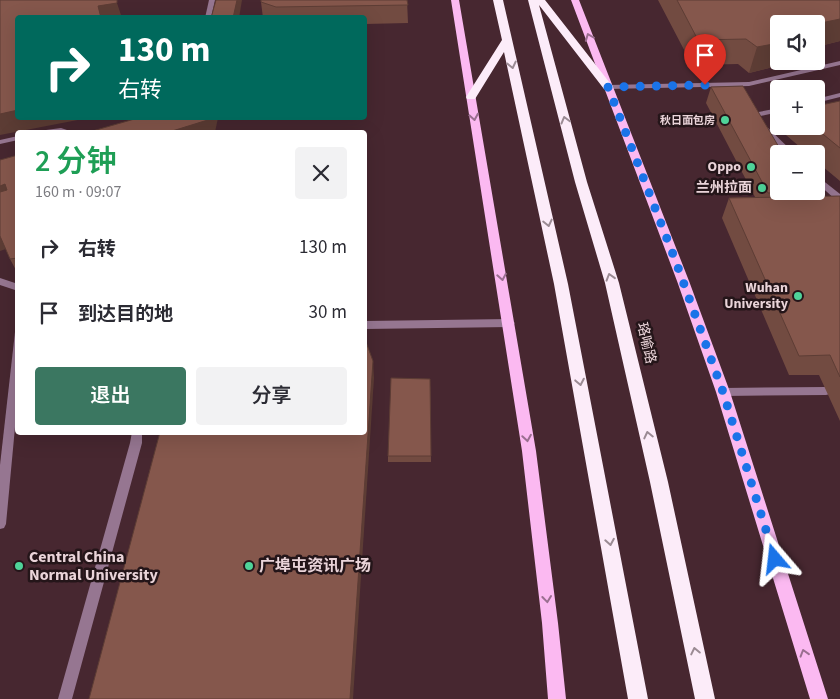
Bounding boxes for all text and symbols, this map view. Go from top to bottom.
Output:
map controls [770,15,825,200]
button: sound [770,15,825,70]
text: 130 m [118,25,210,75]
one-way arrow [585,33,595,42]
pin [684,34,726,85]
icon: right [35,35,100,100]
icon: arrive [691,41,719,69]
one-way arrow [506,60,517,69]
text: 右转 [118,74,162,106]
button: + [770,80,825,135]
one-way arrow [469,113,479,122]
place label: 秋日面包房 [660,113,715,128]
marker: 秋日面包房 [719,114,731,126]
one-way arrow [560,116,571,125]
text: 2 分钟 [35,140,116,183]
button: − [770,145,825,200]
button: close [295,147,347,199]
place label: Oppo [708,157,741,177]
marker: Oppo [745,161,757,173]
place label: 兰州拉面 [696,178,752,198]
text: 160 m · 09:07 [35,181,122,203]
marker: 兰州拉面 [756,182,768,194]
one-way arrow [542,219,553,228]
icon: right [35,234,63,262]
text: 130 m [299,234,347,261]
text: 右转 [78,236,116,263]
one-way arrow [496,273,506,282]
one-way arrow [605,273,615,281]
place label: Wuhan University [724,278,789,314]
marker: Wuhan University [792,290,804,302]
icon: arrive [35,299,63,327]
text: 30 m [309,299,347,326]
text: 到达目的地 [78,301,173,328]
street label: 珞喻路 [632,320,660,366]
button: 退出 [35,367,186,425]
button: 分享 [196,367,347,425]
one-way arrow [574,378,585,387]
one-way arrow [643,430,654,439]
one-way arrow [522,434,532,442]
position arrow [748,532,800,584]
one-way arrow [604,538,614,547]
place label: Central China Normal University [29,546,158,586]
place label: 广埠屯资讯广场 [259,555,371,577]
marker: Central China Normal University [13,560,25,572]
marker: 广埠屯资讯广场 [243,560,255,572]
one-way arrow [541,595,552,603]
one-way arrow [690,647,701,656]
one-way arrow [800,649,810,657]

